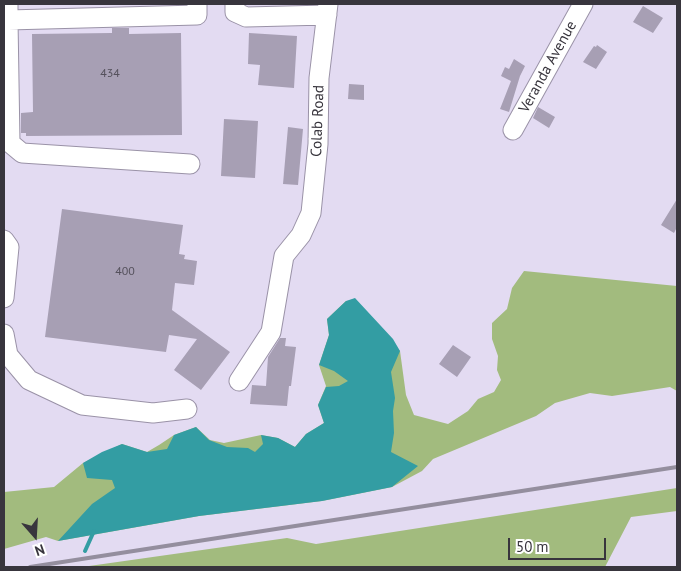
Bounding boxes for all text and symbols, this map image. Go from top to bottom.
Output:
street label: Veranda Avenue [515,18,581,116]
house number: 434 [100,67,120,81]
street label: Colab Road [308,85,328,157]
house number: 400 [115,265,135,279]
north arrow [10,511,60,561]
scale bar [511,528,608,560]
text: 50 m [516,537,549,556]
text: N [33,540,47,560]

